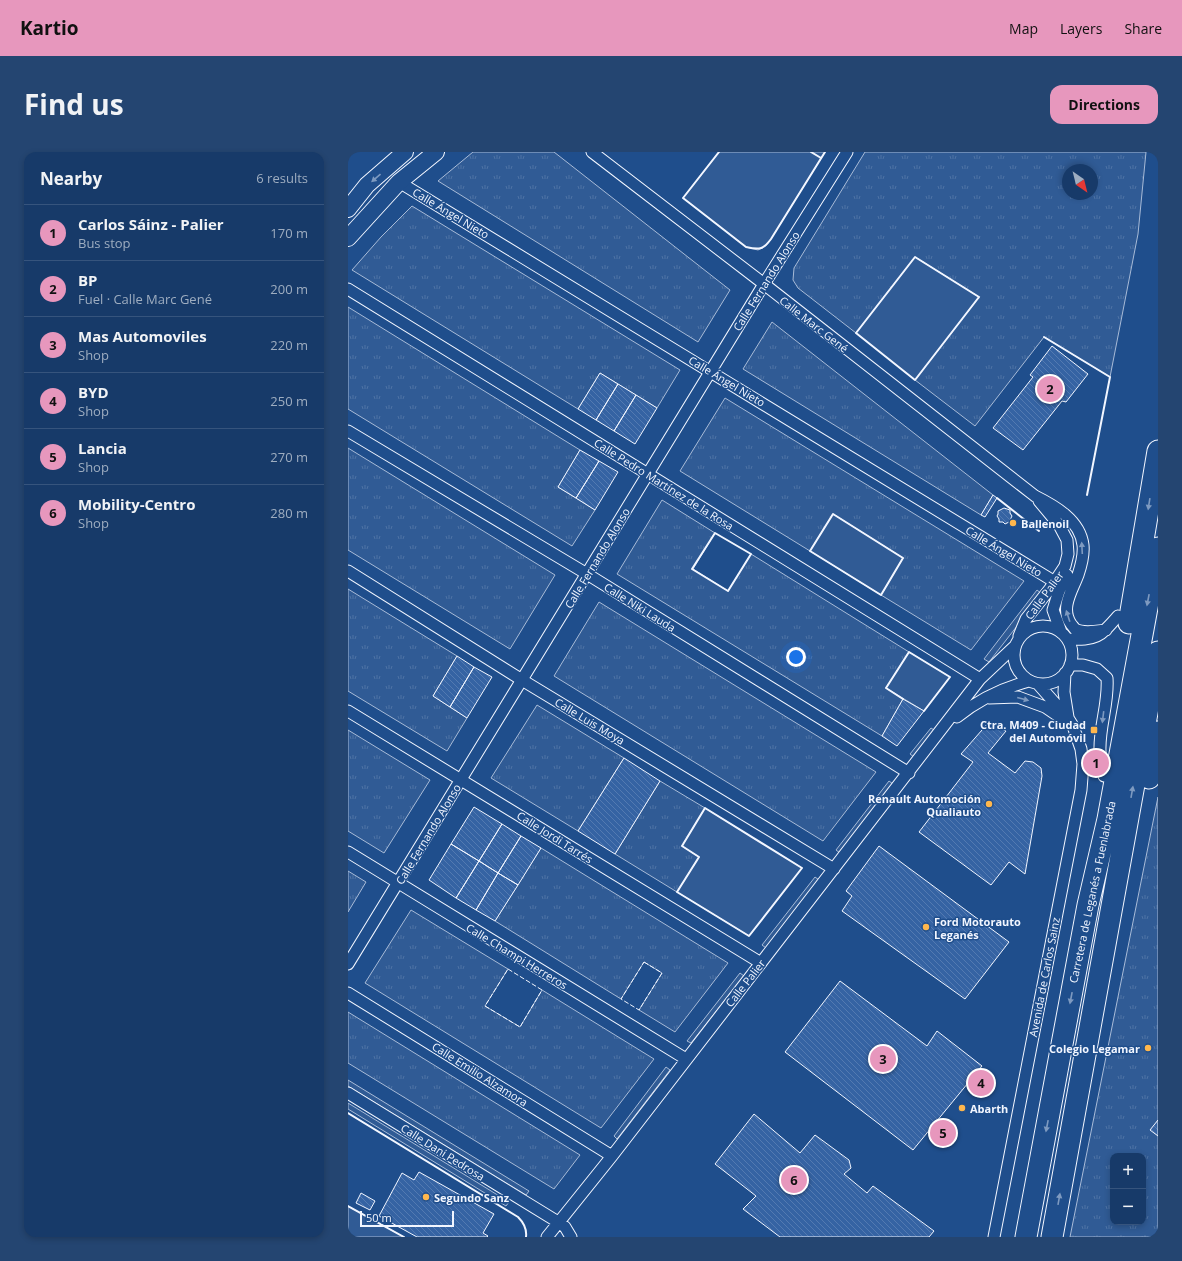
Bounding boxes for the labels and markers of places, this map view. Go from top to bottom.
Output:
pin: 2 [1037,374,1063,404]
place label: Ballenoil [1021,516,1069,531]
marker: Ballenoil [1008,518,1018,528]
place label: Ctra. M409 - Ciudad del Automóvil [980,717,1086,745]
marker: Ctra. M409 - Ciudad del Automóvil [1089,725,1099,735]
pin: 1 [1083,748,1109,778]
place label: Renault Automoción Qualiauto [868,791,981,819]
marker: Renault Automoción Qualiauto [984,799,994,809]
place label: Ford Motorauto Leganés [934,914,1021,942]
marker: Ford Motorauto Leganés [921,922,931,932]
place label: Colegio Legamar [1049,1041,1140,1056]
marker: Colegio Legamar [1143,1043,1153,1053]
pin: 3 [870,1044,896,1074]
pin: 4 [968,1068,994,1098]
place label: Abarth [970,1101,1008,1116]
marker: Abarth [957,1103,967,1113]
pin: 5 [930,1118,956,1148]
pin: 6 [781,1165,807,1195]
place label: Segundo Sanz [434,1190,510,1205]
marker: Segundo Sanz [421,1192,431,1202]

